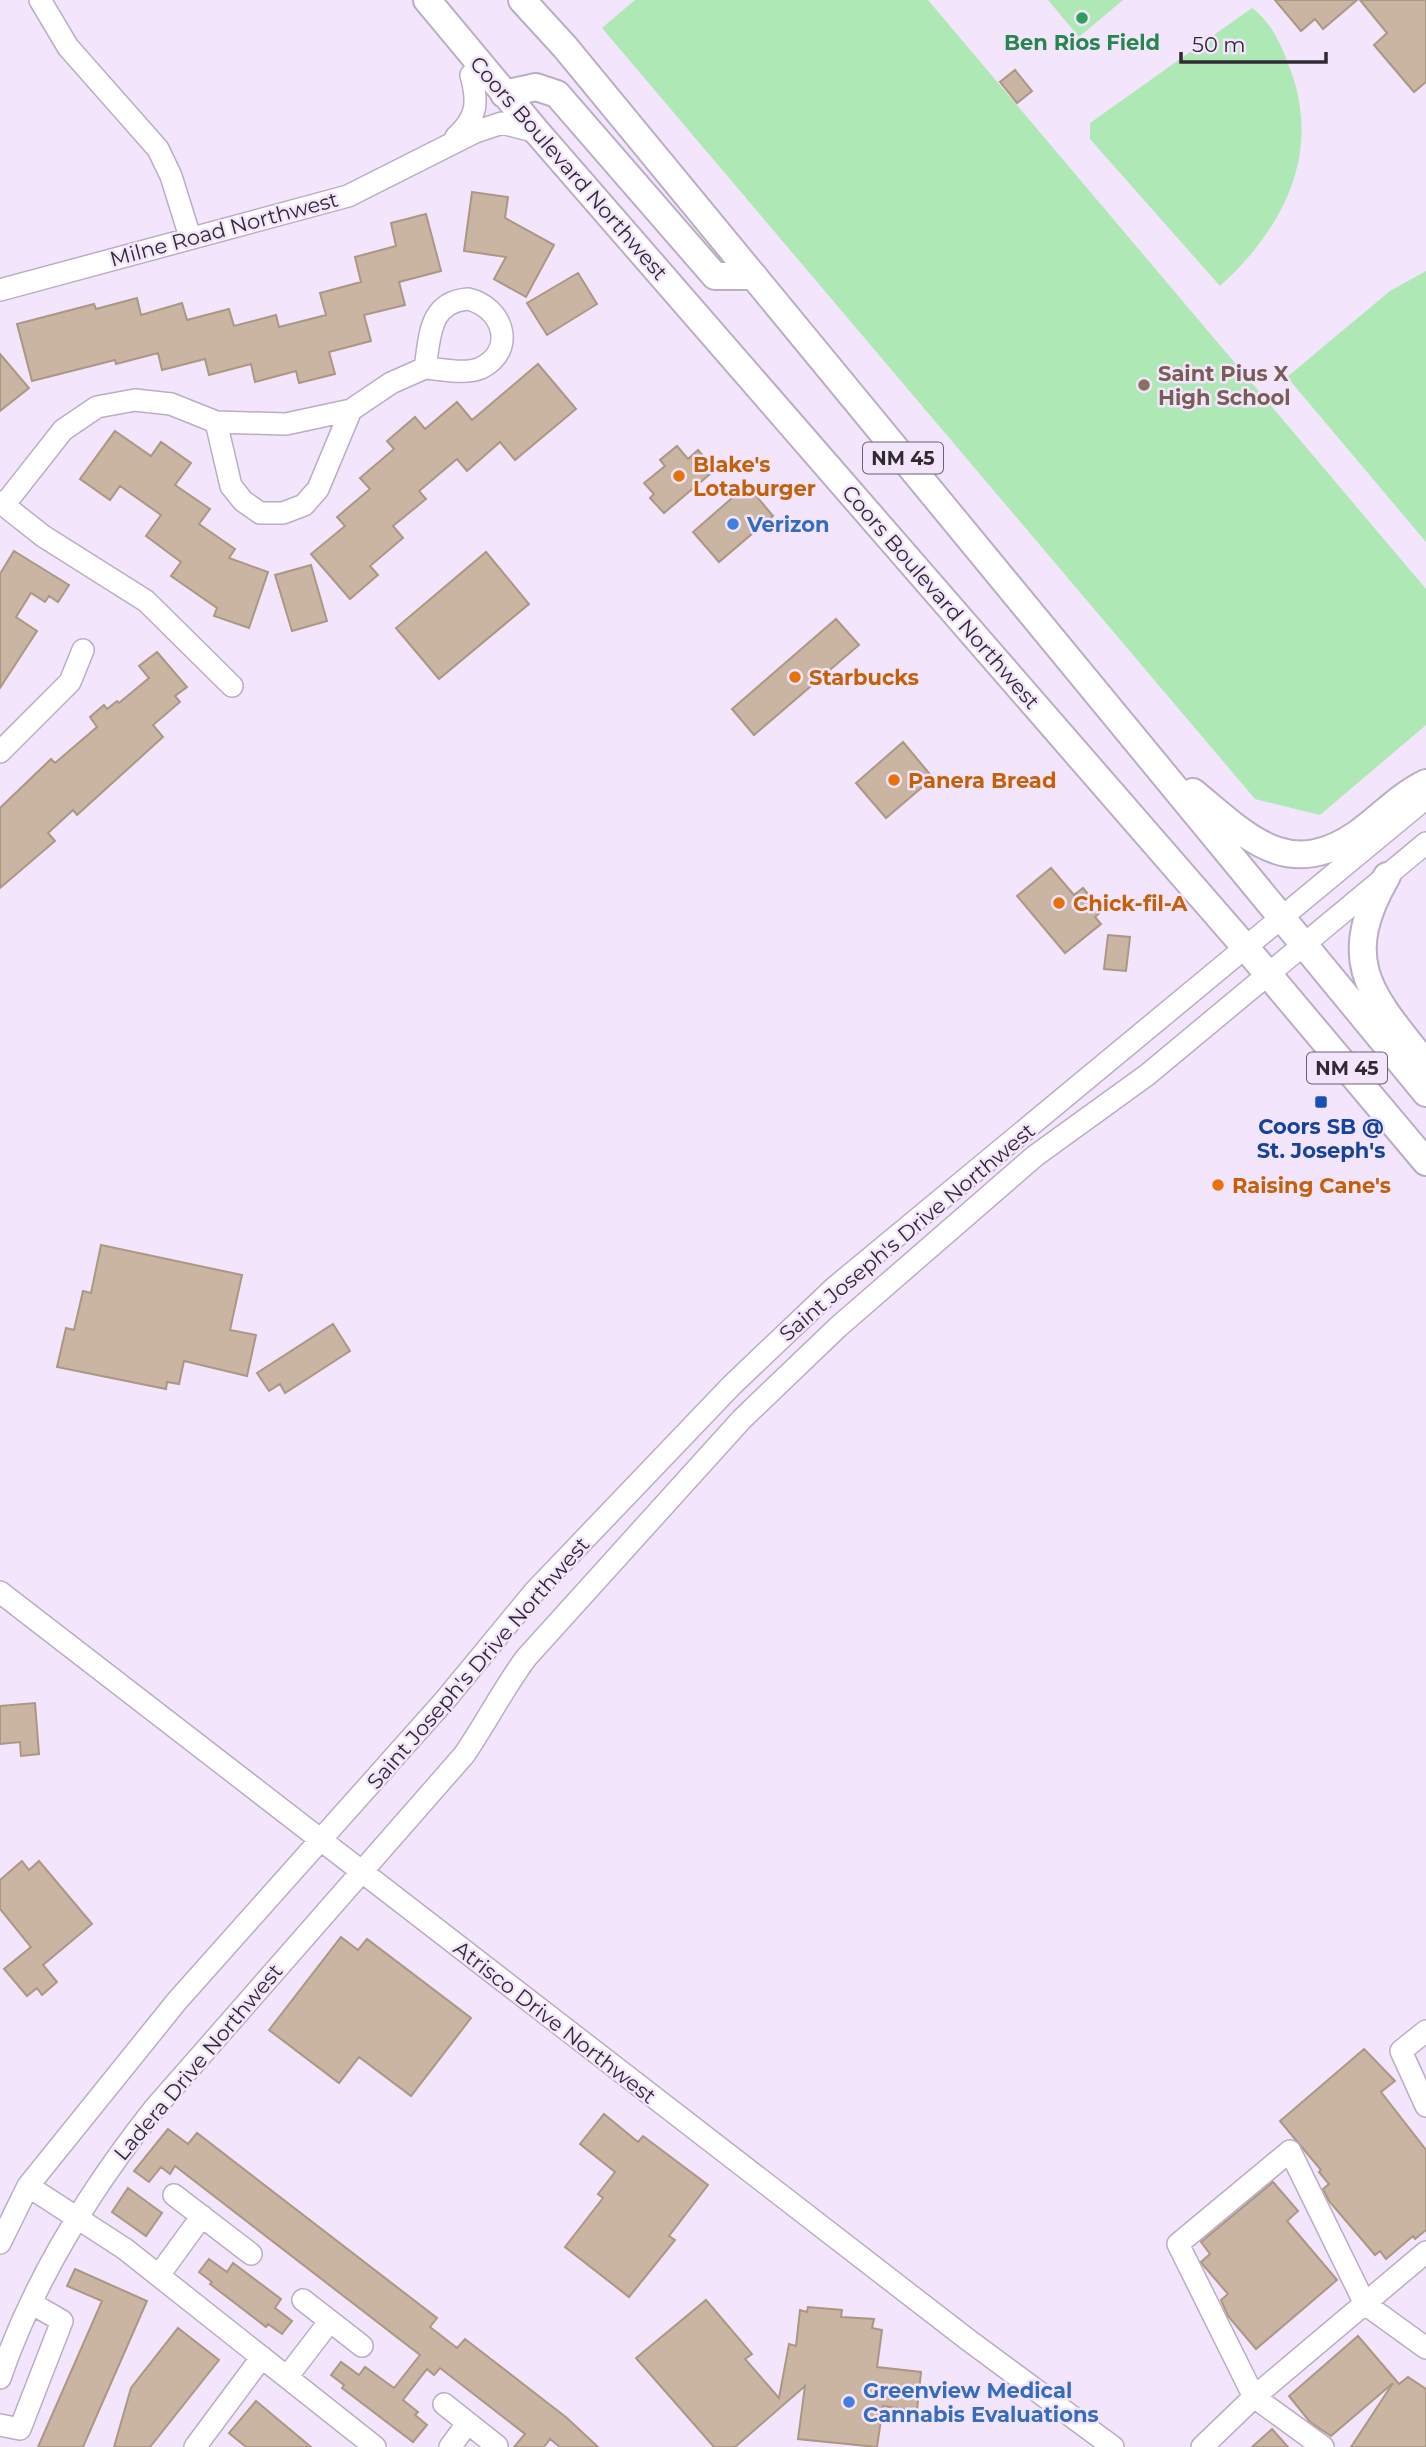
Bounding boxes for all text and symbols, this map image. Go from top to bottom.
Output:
marker: Ben Rios Field [1074,10,1090,26]
scale bar [1181,21,1326,65]
place label: Ben Rios Field [1004,30,1160,55]
text: 50 m [1192,32,1246,57]
street label: Coors Boulevard Northwest [465,51,673,285]
street label: Milne Road Northwest [107,186,341,272]
place label: Saint Pius X High School [1158,361,1291,410]
marker: Saint Pius X High School [1136,377,1152,393]
road number: NM 45 [863,442,943,474]
place label: Blake's Lotaburger [693,452,816,501]
marker: Blake's Lotaburger [671,468,687,484]
street label: Coors Boulevard Northwest [837,480,1045,714]
place label: Verizon [746,512,830,537]
marker: Verizon [725,516,741,532]
place label: Starbucks [809,665,919,690]
marker: Starbucks [787,669,803,685]
place label: Panera Bread [908,768,1056,793]
marker: Panera Bread [886,772,902,788]
place label: Chick-fil-A [1073,891,1188,916]
marker: Chick-fil-A [1051,895,1067,911]
road number: NM 45 [1307,1052,1387,1084]
marker: Coors SB @ St. Joseph's [1313,1094,1329,1110]
place label: Coors SB @ St. Joseph's [1257,1114,1385,1163]
street label: Saint Joseph's Drive Northwest [774,1118,1040,1346]
place label: Raising Cane's [1232,1173,1391,1198]
marker: Raising Cane's [1210,1177,1226,1193]
street label: Saint Joseph's Drive Northwest [362,1532,594,1794]
street label: Atrisco Drive Northwest [449,1935,661,2109]
street label: Ladera Drive Northwest [108,1959,288,2165]
place label: Greenview Medical Cannabis Evaluations [863,2378,1099,2427]
marker: Greenview Medical Cannabis Evaluations [841,2394,857,2410]

